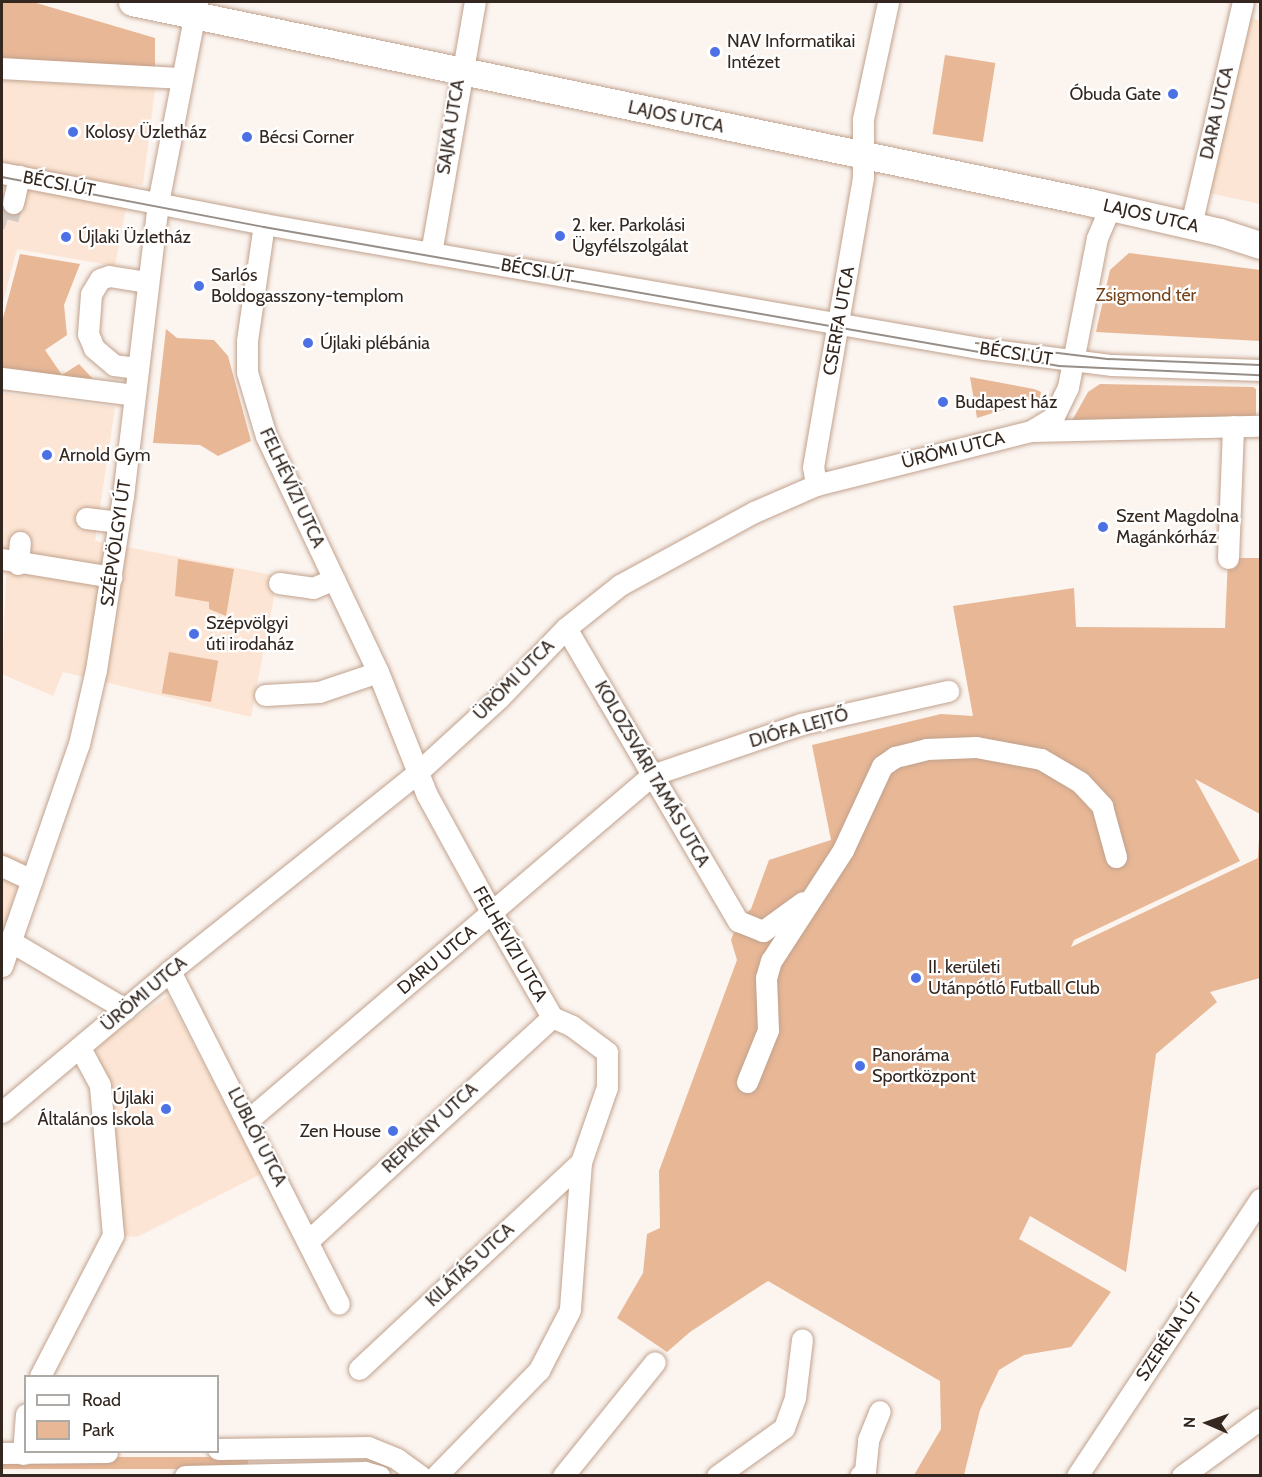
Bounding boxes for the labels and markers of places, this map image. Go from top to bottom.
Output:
place label: NAV Informatikai Intézet [727,31,855,74]
marker: NAV Informatikai Intézet [708,45,722,59]
place label: Óbuda Gate [1069,83,1161,105]
marker: Óbuda Gate [1166,87,1180,101]
place label: Kolosy Üzletház [85,121,207,143]
marker: Kolosy Üzletház [66,125,80,139]
place label: Bécsi Corner [259,126,354,148]
marker: Bécsi Corner [240,130,254,144]
place label: 2. ker. Parkolási Ügyfélszolgálat [572,215,688,258]
place label: Újlaki Üzletház [78,226,191,248]
marker: 2. ker. Parkolási Ügyfélszolgálat [553,229,567,243]
marker: Újlaki Üzletház [59,230,73,244]
place label: Sarlós Boldogasszony-templom [211,265,404,308]
marker: Sarlós Boldogasszony-templom [192,279,206,293]
place label: Újlaki plébánia [320,332,430,354]
marker: Újlaki plébánia [301,336,315,350]
place label: Budapest ház [955,391,1057,413]
marker: Budapest ház [936,395,950,409]
place label: Arnold Gym [59,444,151,466]
marker: Arnold Gym [40,448,54,462]
place label: Szent Magdolna Magánkórház [1116,506,1239,548]
marker: Szent Magdolna Magánkórház [1094,518,1112,536]
place label: Szépvölgyi úti irodaház [206,613,294,656]
marker: Szépvölgyi úti irodaház [187,627,201,641]
place label: II. kerületi Utánpótló Futball Club [928,957,1100,1000]
marker: II. kerületi Utánpótló Futball Club [909,971,923,985]
place label: Panoráma Sportközpont [872,1045,976,1088]
marker: Panoráma Sportközpont [853,1059,867,1073]
place label: Újlaki Általános Iskola [38,1088,154,1130]
marker: Újlaki Általános Iskola [159,1102,173,1116]
place label: Zen House [300,1120,381,1142]
marker: Zen House [386,1124,400,1138]

